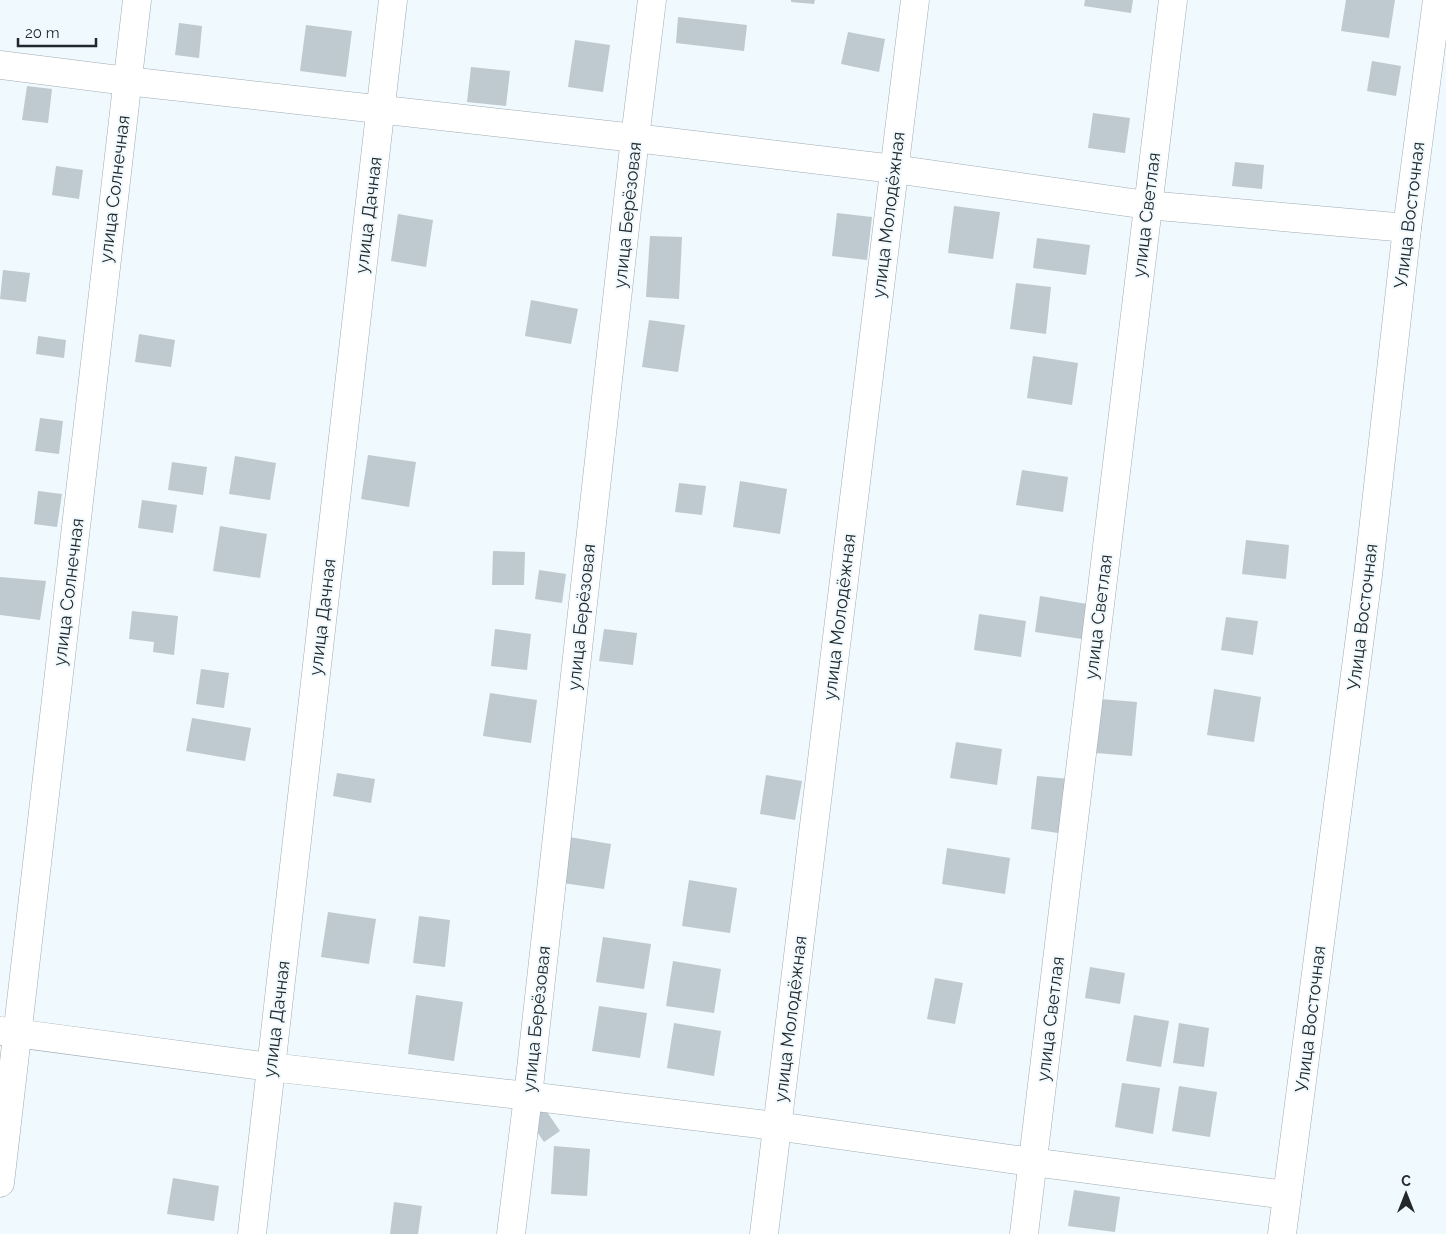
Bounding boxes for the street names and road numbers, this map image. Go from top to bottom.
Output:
street label: улица Солнечная [95,114,133,264]
street label: улица Молодёжная [867,131,909,299]
street label: Улица Восточная [1390,140,1428,290]
street label: улица Берёзовая [609,141,645,289]
street label: улица Светлая [1128,151,1164,279]
street label: улица Дачная [350,155,386,275]
street label: улица Солнечная [49,517,87,667]
street label: улица Молодёжная [818,533,860,701]
street label: Улица Восточная [1343,542,1381,692]
street label: улица Берёзовая [563,543,599,691]
street label: улица Светлая [1080,553,1116,681]
street label: улица Дачная [304,557,340,677]
street label: улица Молодёжная [769,935,811,1103]
street label: Улица Восточная [1291,944,1329,1094]
street label: улица Берёзовая [518,945,554,1093]
street label: улица Светлая [1032,955,1068,1083]
street label: улица Дачная [258,959,294,1079]

